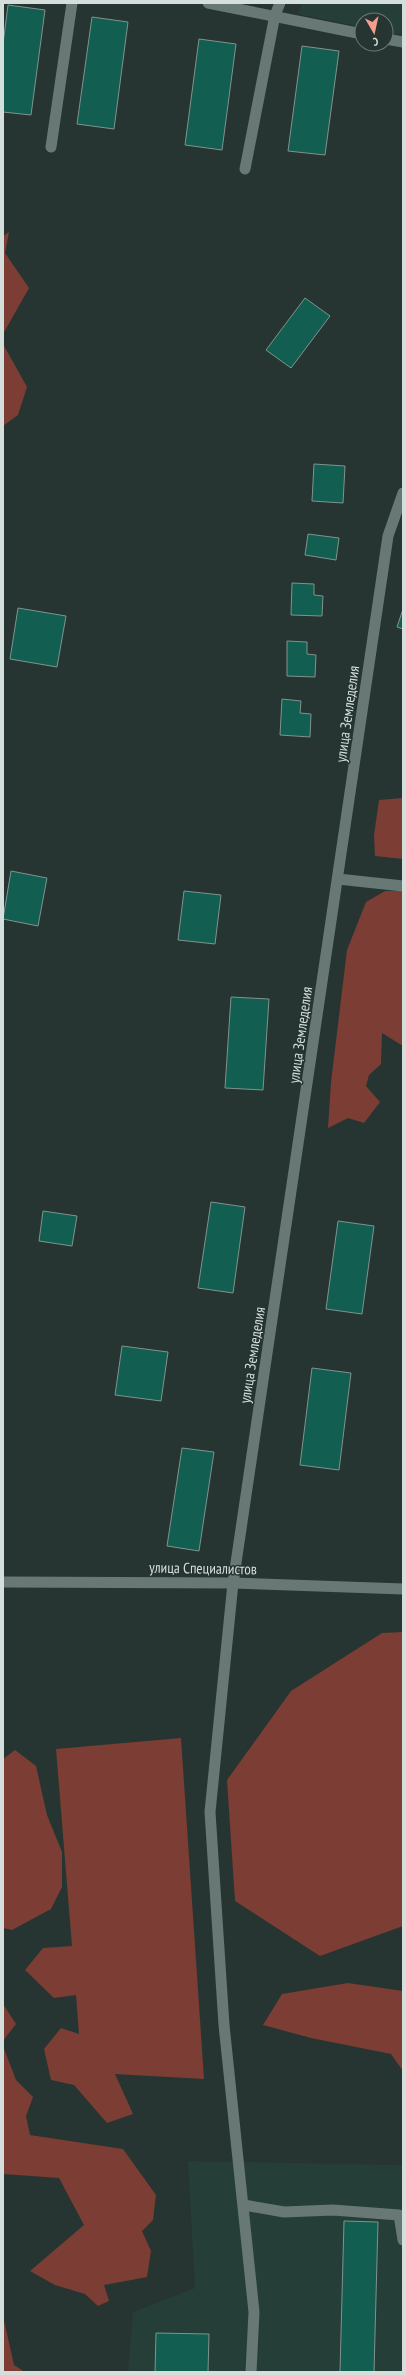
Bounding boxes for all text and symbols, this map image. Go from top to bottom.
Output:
north arrow [354,12,394,52]
text: С [372,35,379,49]
street label: улица Земледелия [331,664,363,764]
street label: улица Земледелия [284,985,316,1085]
street label: улица Земледелия [235,1305,269,1405]
street label: улица Специалистов [149,1558,257,1578]

